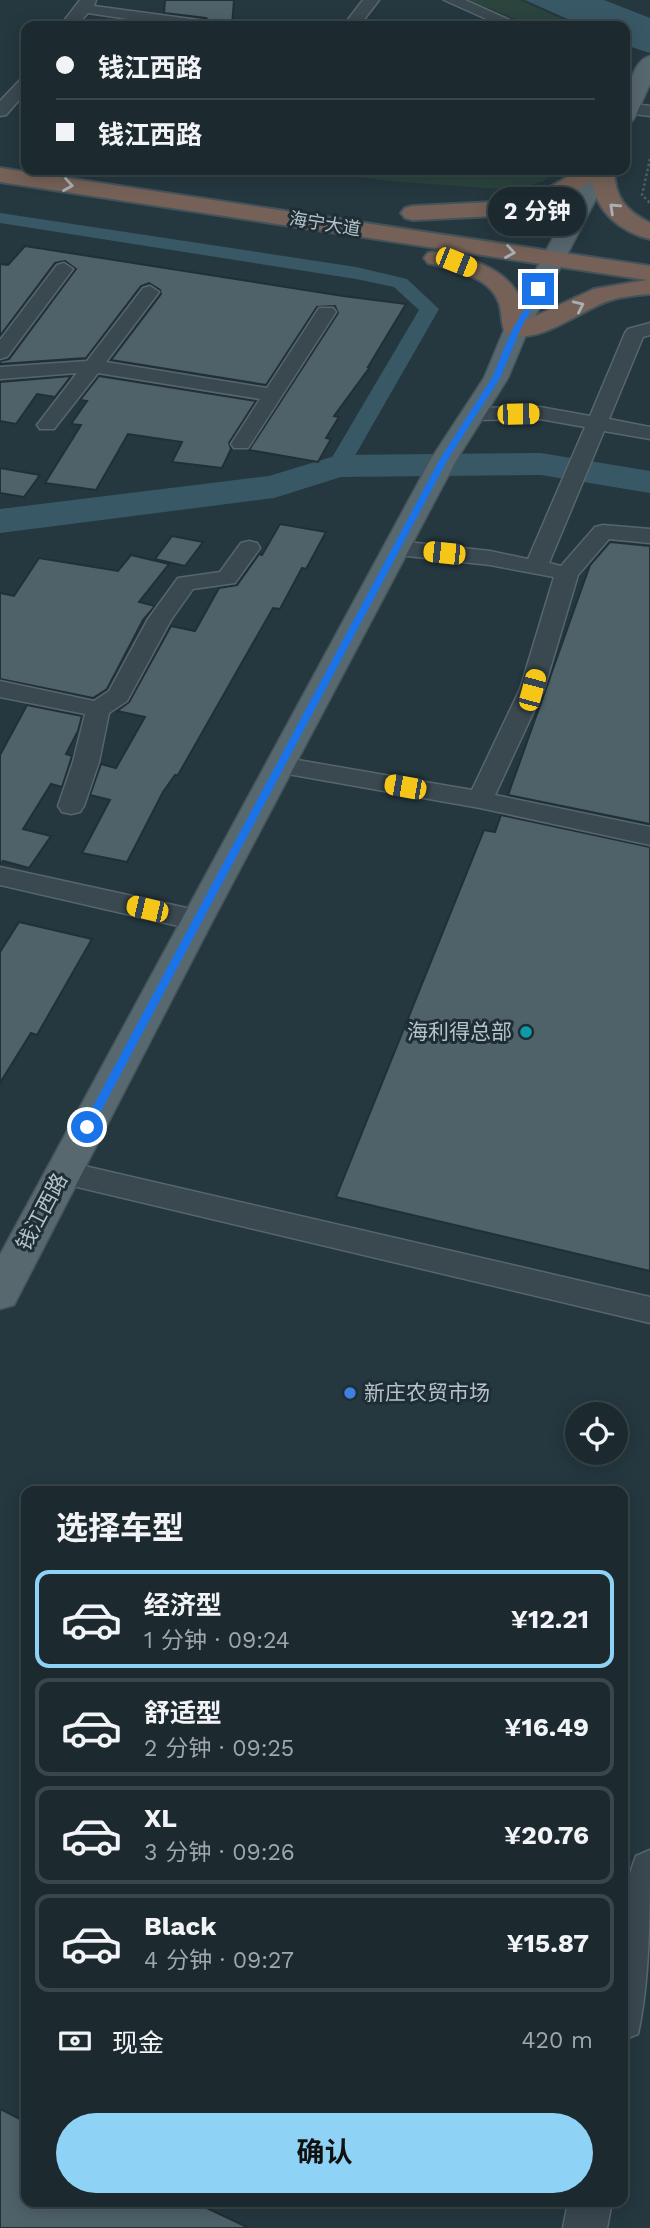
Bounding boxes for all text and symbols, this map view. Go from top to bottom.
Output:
text: 钱江西路 [98,53,202,83]
text: 钱江西路 [98,120,202,150]
one-way arrow [62,177,73,192]
callout: 2 分钟 [489,188,587,236]
text: 2 分钟 [504,198,570,225]
one-way arrow [609,204,622,217]
street label: 海宁大道 [288,208,362,240]
car [433,244,480,280]
one-way arrow [505,245,516,260]
route end [522,273,554,305]
one-way arrow [572,300,584,314]
car [497,403,540,425]
car [423,540,466,566]
car [517,667,548,713]
car [383,773,428,801]
car [125,894,170,924]
place label: 海利得总部 [407,1019,512,1044]
marker: 海利得总部 [518,1024,534,1040]
route start [71,1111,103,1143]
street label: 钱江西路 [11,1169,72,1255]
place label: 新庄农贸市场 [364,1380,490,1405]
marker: 新庄农贸市场 [342,1385,358,1401]
map controls [565,1402,628,1465]
button: locate [565,1402,628,1465]
text: 选择车型 [56,1509,184,1547]
icon: car [60,1588,123,1651]
text: 经济型 [144,1590,222,1620]
text: ¥12.21 [511,1604,589,1634]
text: 1 分钟 · 09:24 [144,1627,290,1654]
icon: car [60,1696,123,1759]
text: 舒适型 [144,1698,222,1728]
text: ¥16.49 [504,1712,589,1742]
text: 2 分钟 · 09:25 [144,1735,294,1762]
text: XL [144,1803,177,1833]
icon: car [60,1804,123,1867]
text: ¥20.76 [504,1820,589,1850]
text: 3 分钟 · 09:26 [144,1839,295,1866]
text: Black [144,1911,216,1941]
icon: car [60,1912,123,1975]
text: ¥15.87 [507,1928,589,1958]
text: 4 分钟 · 09:27 [144,1947,294,1974]
icon: cash [56,2022,94,2060]
text: 420 m [521,2027,593,2054]
text: 现金 [112,2028,164,2058]
button: 确认 [56,2113,593,2193]

